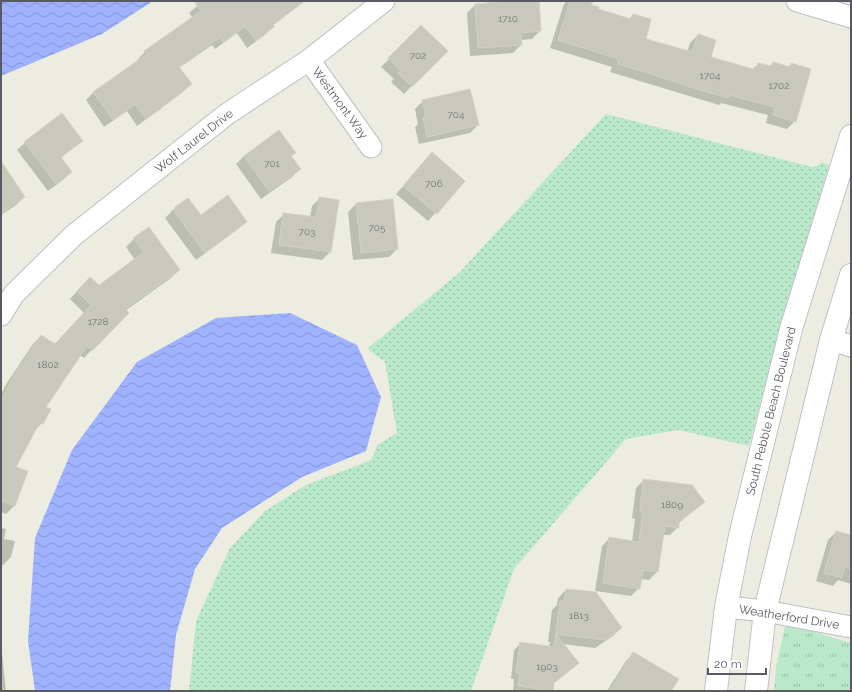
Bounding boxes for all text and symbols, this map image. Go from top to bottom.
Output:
house number: 1710 [498,13,518,24]
house number: 702 [410,50,426,61]
street label: Westmont Way [309,64,371,142]
house number: 1704 [699,70,721,81]
house number: 1702 [769,80,789,91]
street label: Wolf Laurel Drive [152,106,236,176]
house number: 704 [448,109,465,120]
house number: 701 [264,158,281,169]
house number: 706 [425,178,443,189]
house number: 705 [369,222,386,233]
house number: 703 [299,226,315,237]
house number: 1728 [88,316,108,327]
street label: South Pebble Beach Boulevard [743,325,799,497]
house number: 1802 [37,359,59,370]
house number: 1809 [661,499,683,510]
street label: Weatherford Drive [738,602,840,632]
house number: 1813 [569,610,589,621]
scale bar [708,650,766,676]
text: 20 m [714,657,742,671]
house number: 1903 [536,661,558,672]

